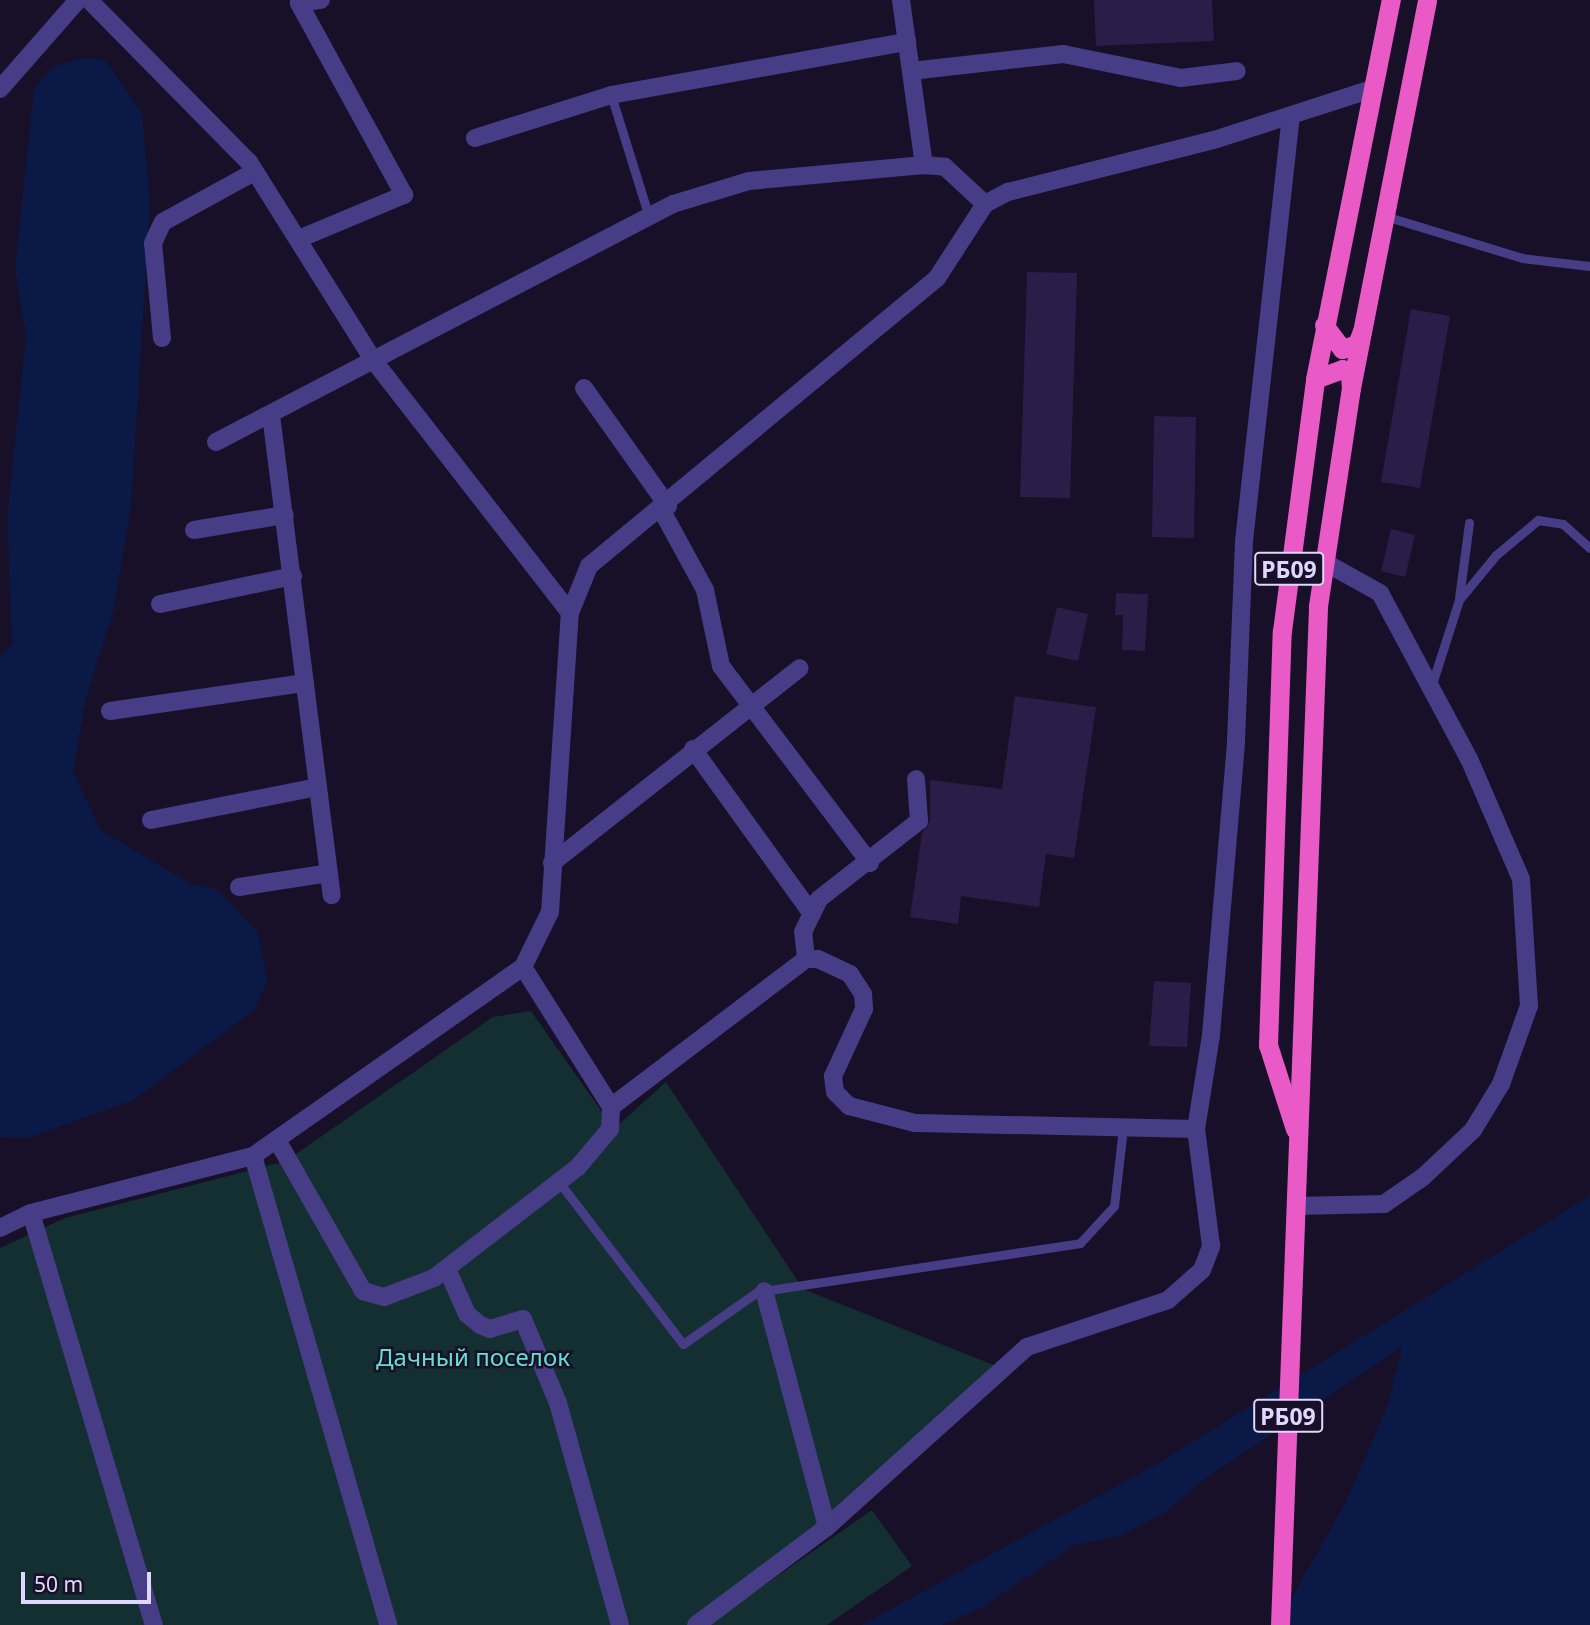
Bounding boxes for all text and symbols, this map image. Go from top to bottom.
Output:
road number: РБ09 [1254,550,1324,589]
park label: Дачный поселок [376,1343,570,1371]
road number: РБ09 [1253,1396,1323,1436]
scale bar [24,1558,154,1602]
text: 50 m [34,1570,83,1598]

